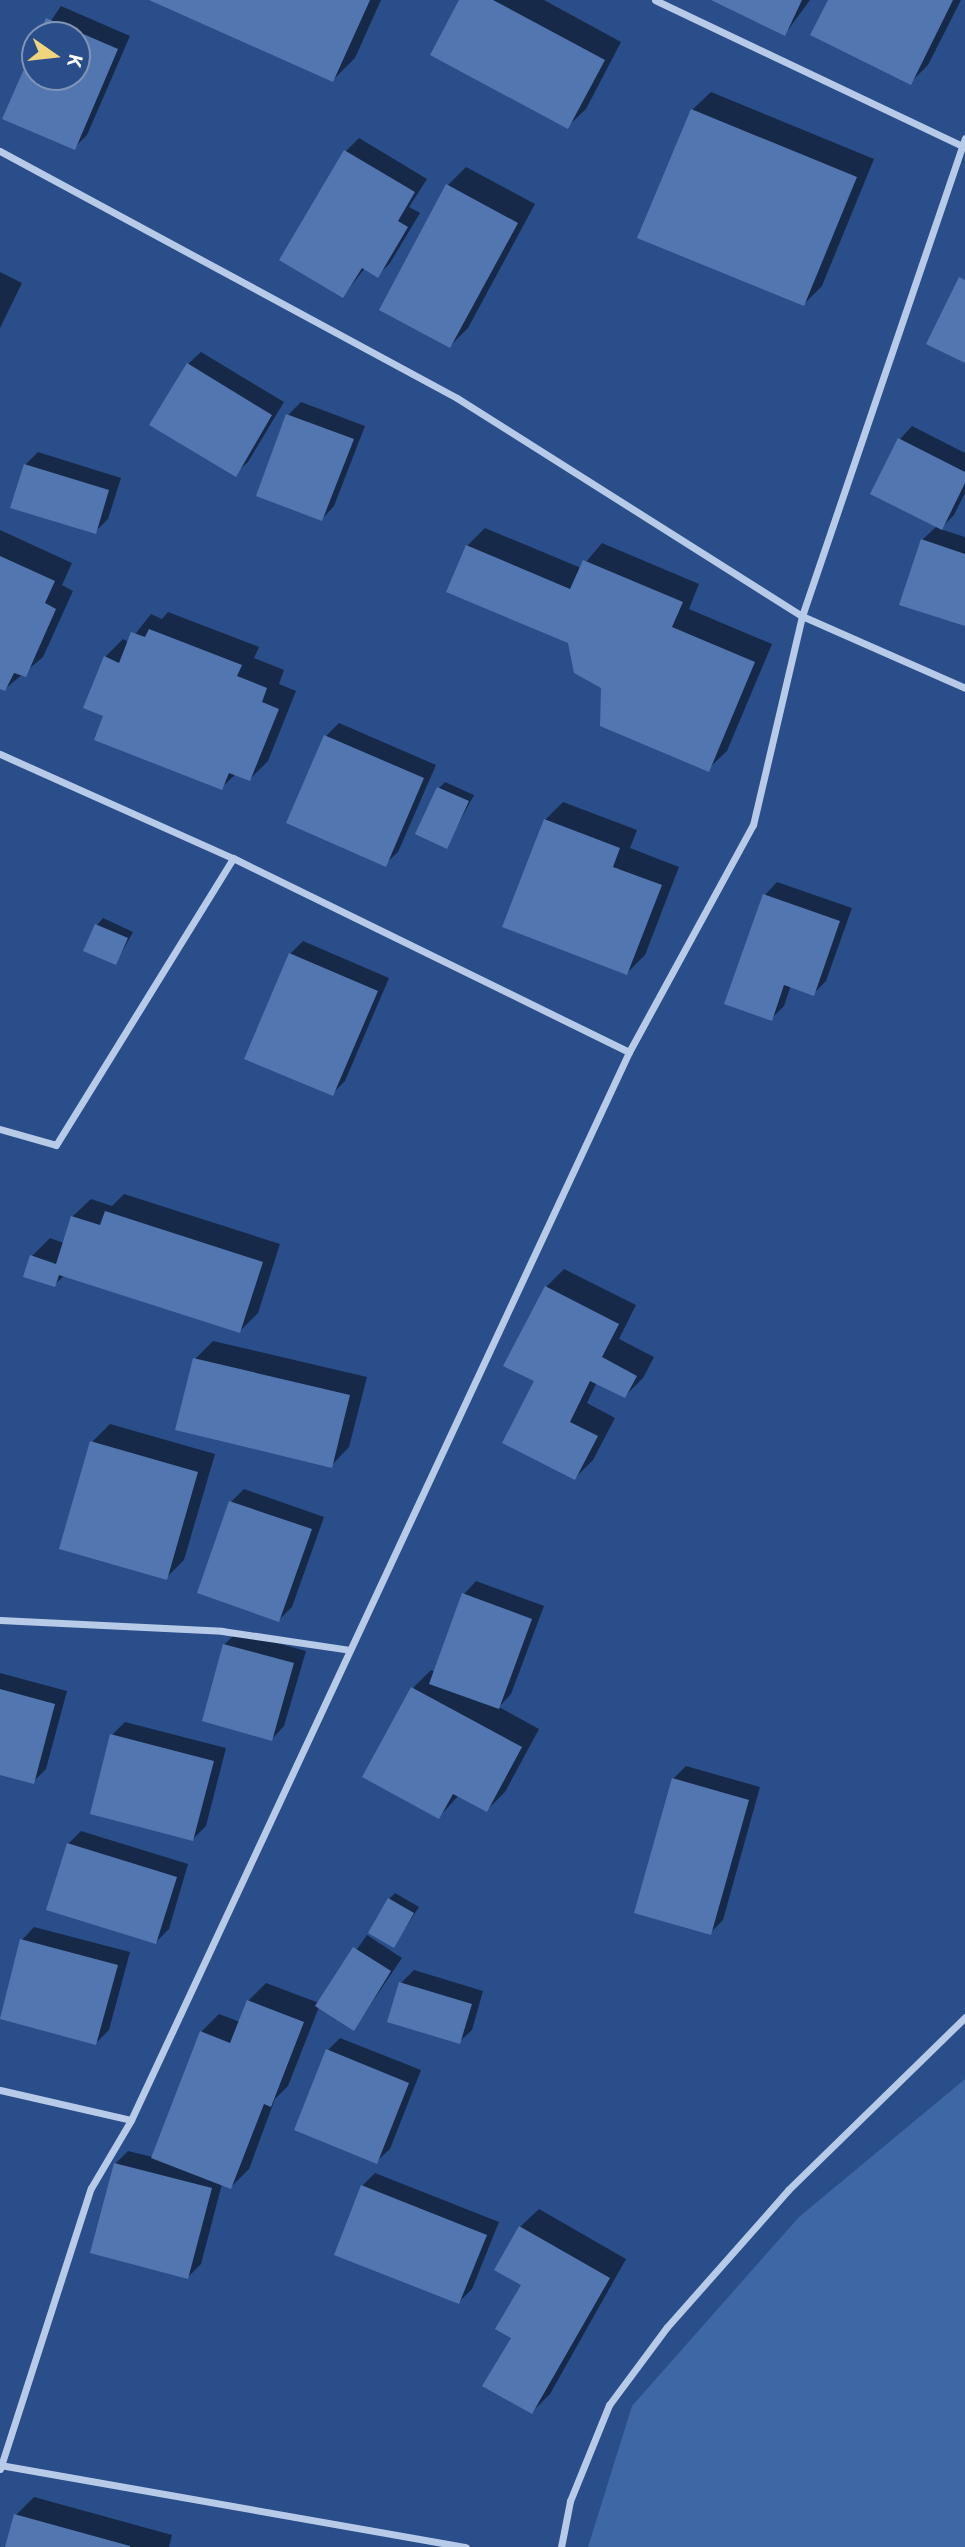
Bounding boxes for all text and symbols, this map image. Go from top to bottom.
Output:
north arrow [21,21,91,91]
text: K [62,52,88,69]

